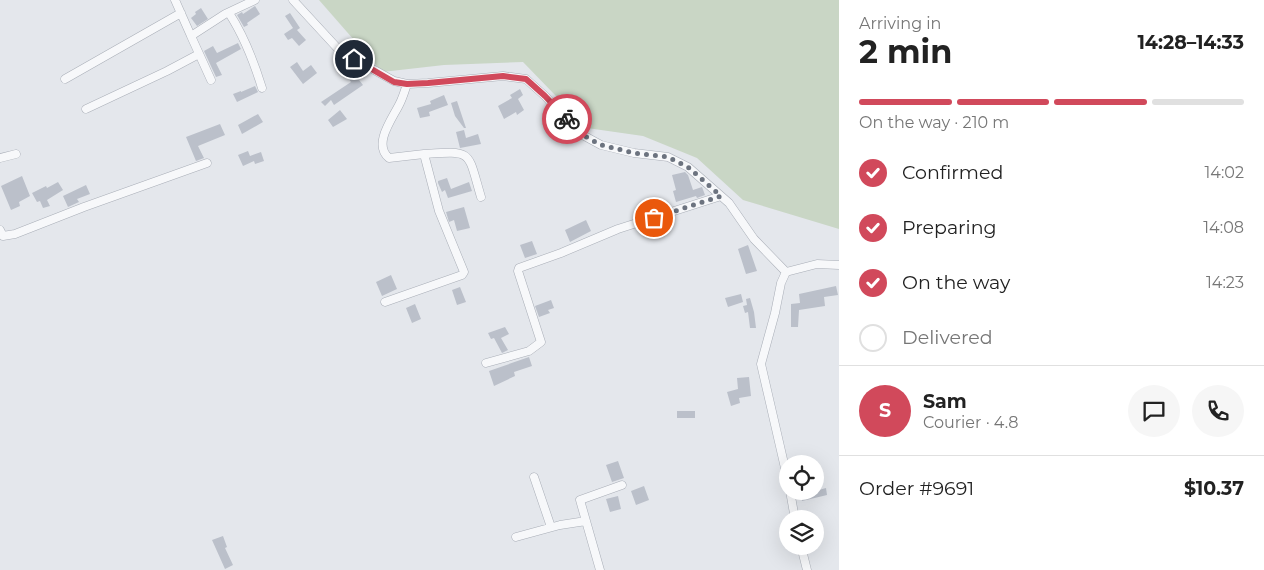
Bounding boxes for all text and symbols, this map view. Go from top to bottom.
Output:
text: Arriving in [859,14,941,33]
text: 14:28–14:33 [1137,31,1244,54]
text: 2 min [859,32,952,71]
pin [333,38,375,80]
icon: home [340,45,368,73]
courier [542,94,592,144]
icon: bike [553,105,581,133]
text: On the way · 210 m [859,113,1009,132]
icon: check [859,159,887,187]
text: Confirmed [902,161,1003,184]
text: 14:02 [1204,163,1244,182]
pin [633,197,675,239]
icon: bag [640,204,668,232]
icon: check [859,214,887,242]
text: Preparing [902,216,997,239]
text: 14:08 [1203,218,1244,237]
icon: check [859,269,887,297]
text: On the way [902,271,1010,294]
text: 14:23 [1206,273,1244,292]
text: Delivered [902,326,993,349]
button: chat [1128,385,1180,437]
button: phone [1192,385,1244,437]
text: Sam [923,390,967,413]
text: S [879,399,891,422]
text: Courier · 4.8 [923,413,1019,432]
map controls [779,455,824,555]
button: locate [779,455,824,500]
text: Order #9691 [859,477,974,500]
text: $10.37 [1184,477,1244,500]
button: layers [779,510,824,555]

